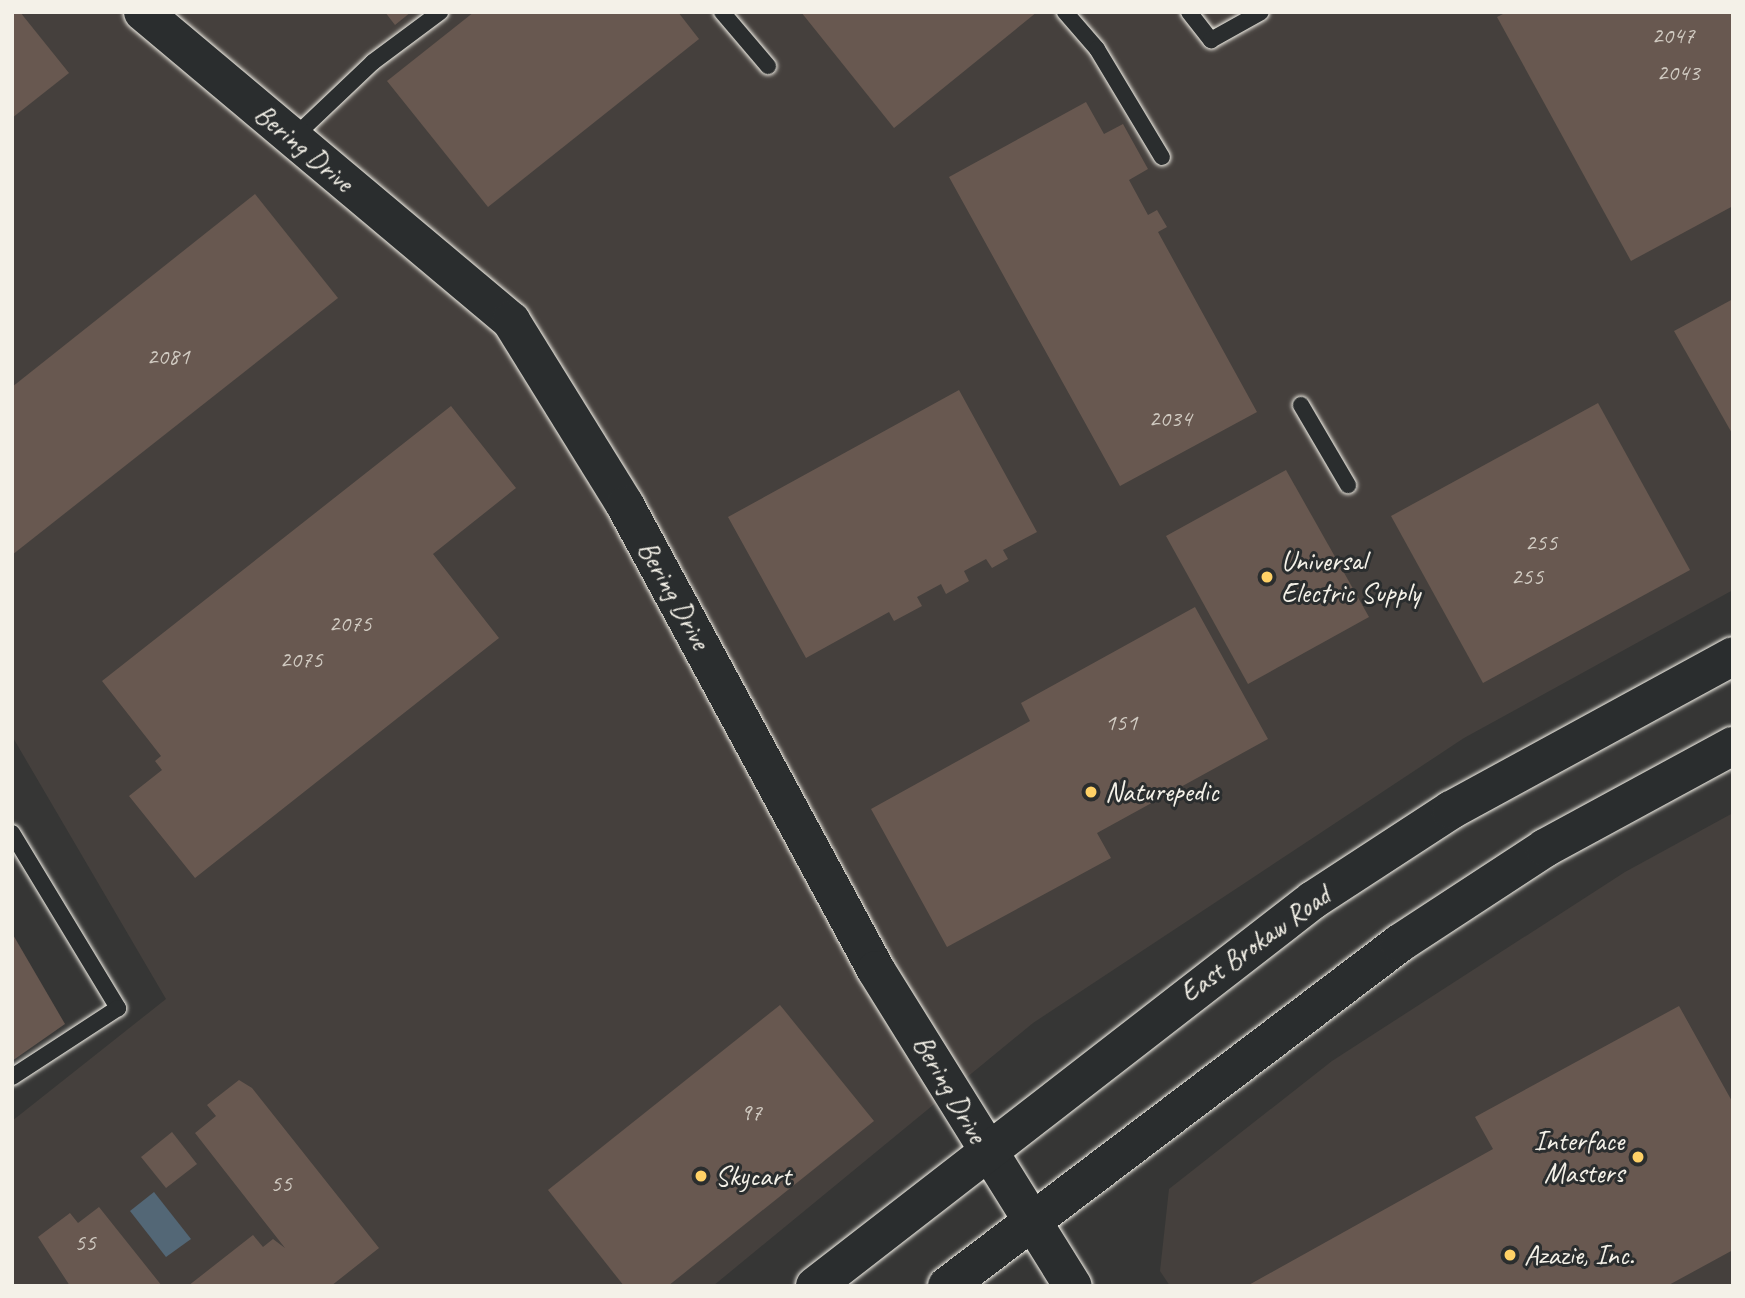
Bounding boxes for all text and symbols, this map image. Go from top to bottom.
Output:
house number: 2047 [1651,22,1695,50]
house number: 2043 [1656,59,1700,87]
street label: Bering Drive [248,97,360,199]
house number: 2081 [146,343,190,371]
house number: 2034 [1148,405,1192,433]
house number: 255 [1525,529,1557,557]
street label: Bering Drive [631,535,717,655]
place label: Universal Electric Supply [1281,544,1420,610]
house number: 255 [1511,563,1543,591]
marker: Universal Electric Supply [1259,569,1275,585]
house number: 2075 [328,610,372,638]
house number: 2075 [279,646,323,674]
house number: 151 [1105,709,1137,737]
place label: Naturepedic [1105,775,1219,809]
marker: Naturepedic [1083,784,1099,800]
street label: East Brokaw Road [1174,878,1336,1010]
street label: Bering Drive [906,1029,994,1149]
house number: 97 [740,1099,762,1127]
place label: Interface Masters [1534,1124,1624,1190]
marker: Interface Masters [1630,1149,1646,1165]
place label: Skycart [715,1159,791,1193]
marker: Skycart [693,1168,709,1184]
house number: 55 [270,1170,292,1198]
house number: 55 [74,1229,96,1257]
place label: Azazie, Inc. [1524,1238,1634,1272]
marker: Azazie, Inc. [1502,1247,1518,1263]

